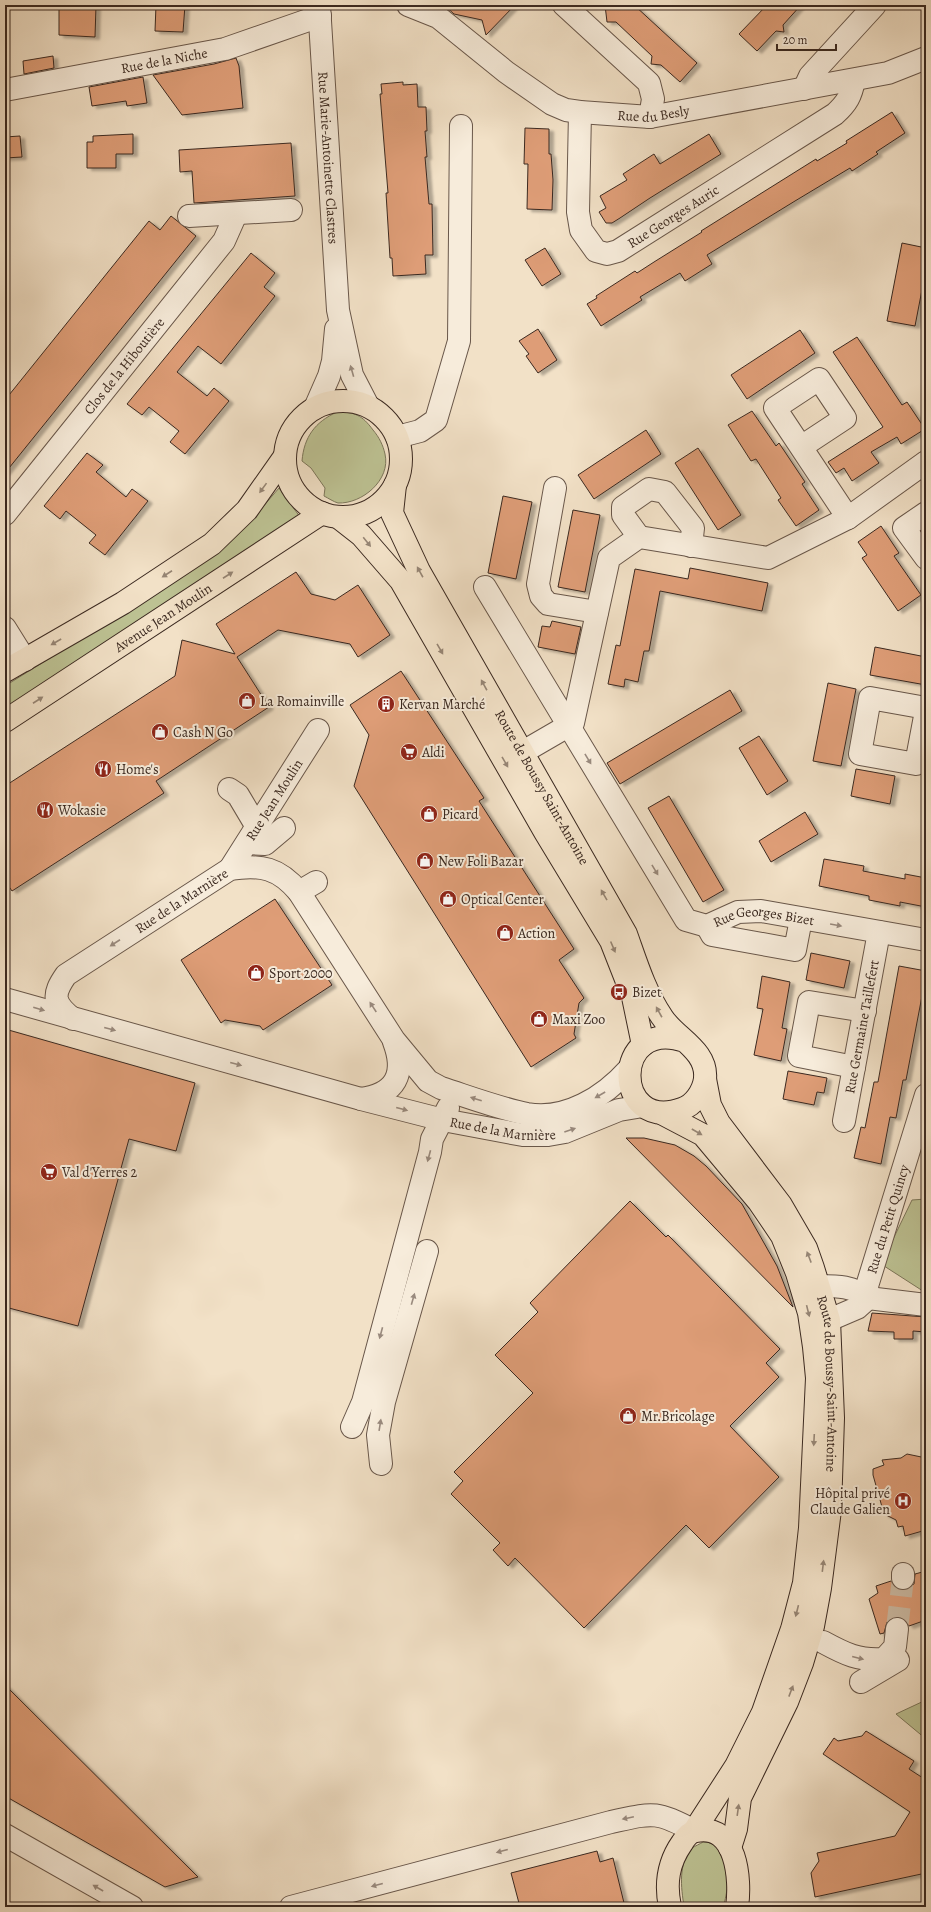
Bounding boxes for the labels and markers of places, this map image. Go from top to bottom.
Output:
shop icon: La Romainville [237,691,257,711]
place label: La Romainville [260,692,344,711]
building icon: Kervan Marché [376,694,396,714]
place label: Kervan Marché [399,695,485,714]
shop icon: Cash N Go [150,722,170,742]
place label: Cash N Go [173,723,233,742]
supermarket icon: Aldi [399,742,419,762]
place label: Aldi [421,743,445,762]
restaurant icon: Home's [93,759,113,779]
place label: Home's [116,760,159,779]
restaurant icon: Wokasie [35,800,55,820]
place label: Wokasie [57,801,106,820]
shop icon: Picard [419,804,439,824]
place label: Picard [442,805,479,824]
shop icon: New Foli Bazar [415,851,435,871]
place label: New Foli Bazar [438,852,524,871]
shop icon: Optical Center [438,889,458,909]
place label: Optical Center [461,890,544,909]
shop icon: Action [495,923,515,943]
place label: Action [517,924,555,943]
shop icon: Sport 2000 [246,963,266,983]
place label: Sport 2000 [269,964,333,983]
bus stop icon: Bizet [609,982,629,1002]
place label: Bizet [632,983,662,1002]
shop icon: Maxi Zoo [529,1009,549,1029]
place label: Maxi Zoo [552,1010,605,1029]
supermarket icon: Val d'Yerres 2 [39,1162,59,1182]
place label: Val d'Yerres 2 [61,1163,138,1182]
shop icon: Mr.Bricolage [618,1406,638,1426]
place label: Mr.Bricolage [641,1407,715,1426]
place label: Hôpital privé Claude Galien [810,1484,890,1519]
hospital icon: Hôpital privé Claude Galien [893,1491,913,1511]

